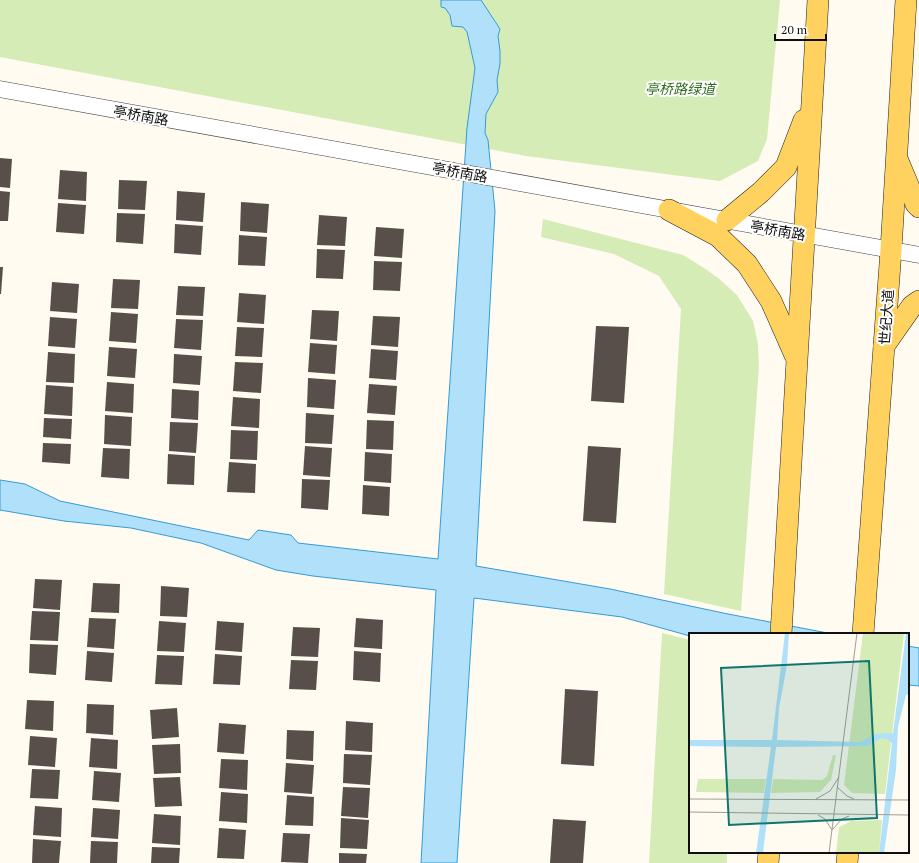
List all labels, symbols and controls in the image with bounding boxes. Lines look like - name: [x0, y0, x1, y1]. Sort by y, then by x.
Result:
- scale bar: [775, 16, 826, 42]
- text: 20 m: [781, 22, 808, 37]
- park label: 亭桥路绿道: [645, 79, 717, 98]
- street label: 亭桥南路: [112, 101, 170, 129]
- street label: 亭桥南路: [431, 158, 489, 186]
- street label: 亭桥南路: [749, 216, 807, 244]
- street label: 世纪大道: [875, 288, 897, 346]
- inset map: [689, 633, 909, 853]

